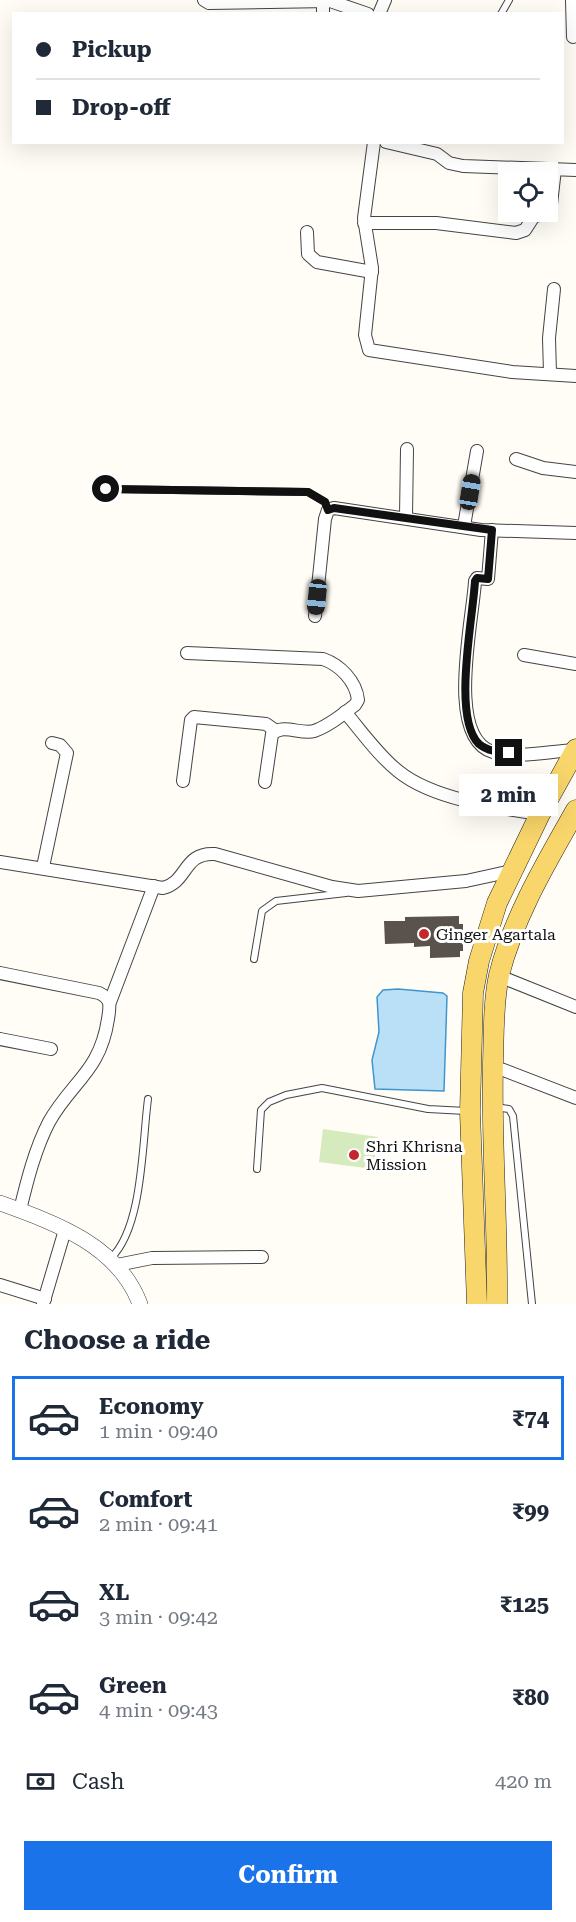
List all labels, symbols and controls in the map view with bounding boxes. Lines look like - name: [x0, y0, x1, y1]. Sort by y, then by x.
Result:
- text: Pickup: [72, 37, 152, 62]
- text: Drop-off: [72, 95, 170, 120]
- map controls: [498, 162, 558, 222]
- button: locate: [498, 162, 558, 222]
- car: [458, 473, 482, 511]
- route start: [92, 475, 119, 502]
- car: [306, 578, 328, 616]
- route end: [495, 739, 522, 766]
- callout: 2 min: [460, 774, 558, 816]
- text: 2 min: [481, 783, 536, 807]
- place label: Ginger Agartala: [436, 925, 556, 944]
- marker: Ginger Agartala: [417, 927, 431, 941]
- place label: Shri Khrisna Mission: [366, 1137, 463, 1174]
- marker: Shri Khrisna Mission: [347, 1148, 361, 1162]
- text: Choose a ride: [24, 1324, 210, 1356]
- icon: car: [27, 1391, 81, 1445]
- text: Economy: [99, 1394, 203, 1419]
- text: ₹74: [512, 1406, 549, 1431]
- text: 1 min · 09:40: [99, 1419, 218, 1443]
- icon: car: [27, 1484, 81, 1538]
- text: Comfort: [99, 1487, 192, 1512]
- text: ₹99: [512, 1499, 549, 1524]
- text: 2 min · 09:41: [99, 1512, 218, 1536]
- icon: car: [27, 1577, 81, 1631]
- text: XL: [99, 1580, 129, 1605]
- text: ₹125: [500, 1592, 549, 1617]
- text: 3 min · 09:42: [99, 1605, 218, 1629]
- icon: car: [27, 1670, 81, 1724]
- text: Green: [99, 1673, 167, 1698]
- text: ₹80: [512, 1685, 549, 1710]
- text: 4 min · 09:43: [99, 1698, 218, 1722]
- icon: cash: [24, 1765, 57, 1798]
- text: Cash: [72, 1769, 124, 1794]
- text: 420 m: [495, 1769, 552, 1793]
- button: Confirm: [24, 1841, 552, 1910]

